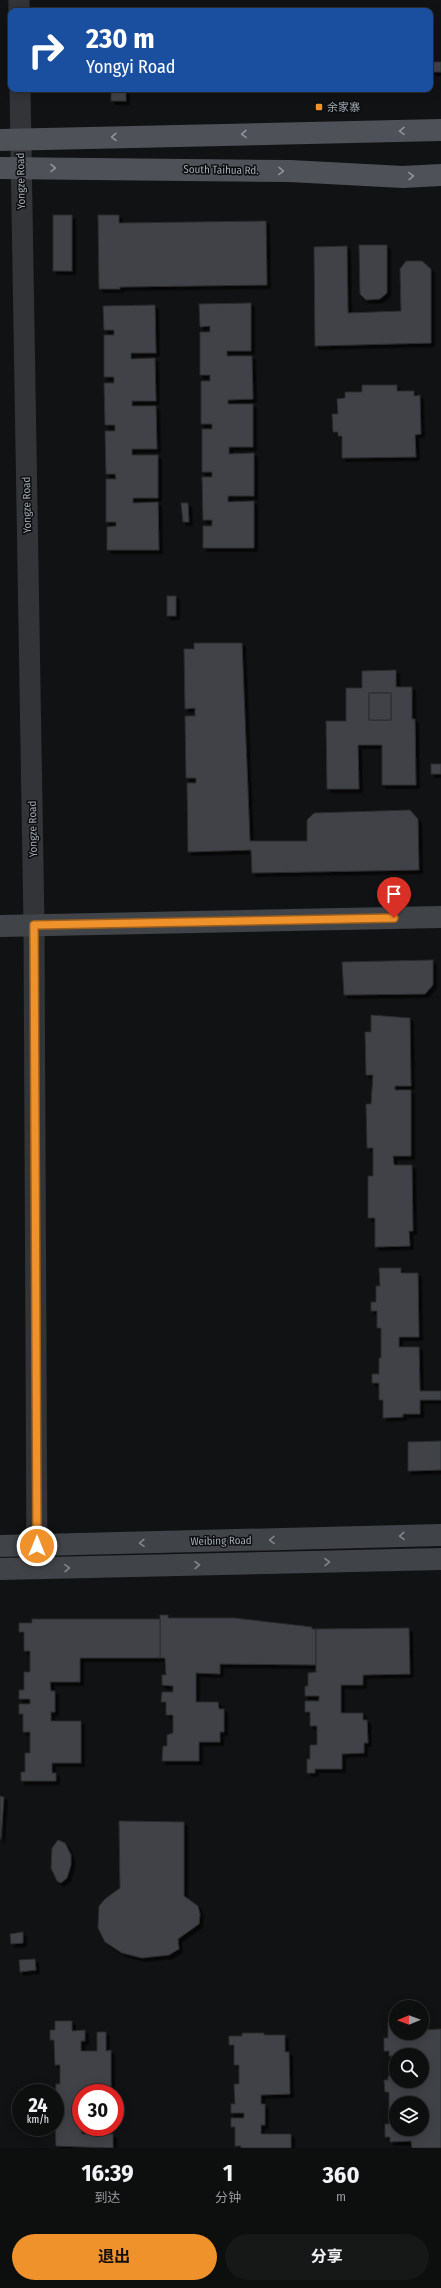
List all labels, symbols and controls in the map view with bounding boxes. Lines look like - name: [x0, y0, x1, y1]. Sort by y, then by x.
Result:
- text: 230 m: [86, 22, 155, 55]
- icon: right: [20, 24, 72, 76]
- text: Yongyi Road: [86, 56, 175, 78]
- place label: 余家寨: [327, 101, 360, 114]
- marker: 余家寨: [314, 102, 324, 112]
- one-way arrow: [399, 126, 405, 135]
- one-way arrow: [241, 130, 247, 138]
- one-way arrow: [111, 133, 117, 141]
- street label: Yongze Road: [14, 153, 28, 209]
- street label: South Taihua Rd.: [183, 163, 259, 177]
- one-way arrow: [50, 164, 56, 172]
- one-way arrow: [278, 167, 284, 175]
- one-way arrow: [408, 172, 414, 181]
- street label: Yongze Road: [20, 477, 34, 533]
- street label: Yongze Road: [26, 801, 40, 857]
- pin: [377, 877, 411, 918]
- icon: arrive: [383, 883, 405, 905]
- position arrow: [16, 1525, 58, 1567]
- one-way arrow: [399, 1532, 405, 1541]
- street label: Weibing Road: [190, 1534, 252, 1548]
- one-way arrow: [269, 1535, 275, 1544]
- one-way arrow: [139, 1539, 145, 1547]
- one-way arrow: [324, 1557, 330, 1566]
- one-way arrow: [194, 1560, 200, 1569]
- one-way arrow: [64, 1563, 70, 1572]
- north arrow: [389, 2000, 429, 2040]
- map controls: [389, 2000, 429, 2136]
- button: search: [389, 2048, 429, 2088]
- speed limit sign: 30: [72, 2084, 124, 2136]
- text: 24: [28, 2093, 48, 2117]
- button: layers: [389, 2096, 429, 2136]
- text: km/h: [27, 2114, 49, 2126]
- text: 16:39: [81, 2159, 134, 2187]
- text: 1: [223, 2159, 233, 2187]
- text: 360: [323, 2161, 360, 2189]
- text: m: [336, 2189, 346, 2204]
- text: 到达: [95, 2190, 121, 2205]
- text: 分钟: [215, 2190, 241, 2205]
- button: 退出: [12, 2234, 217, 2280]
- button: 分享: [225, 2234, 429, 2280]

